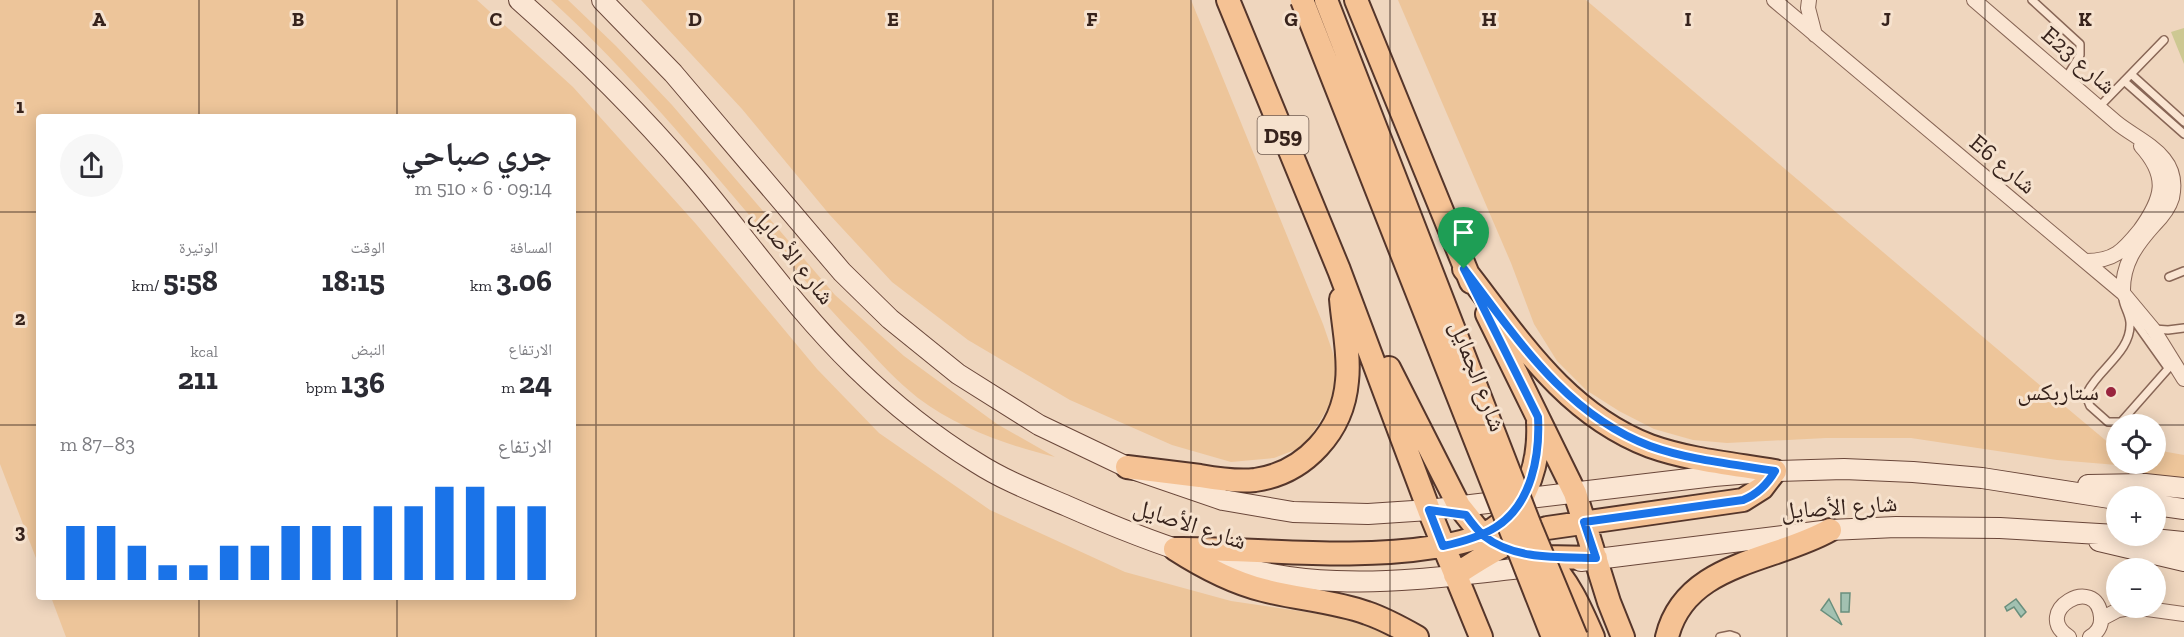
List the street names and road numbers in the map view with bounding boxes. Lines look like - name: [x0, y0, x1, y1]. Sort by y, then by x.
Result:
- street label: E23 شارع: [2035, 19, 2123, 101]
- road number: D59: [1258, 116, 1308, 154]
- street label: E6 شارع: [1964, 127, 2042, 201]
- street label: شارع الأصايل: [745, 201, 841, 311]
- street label: شارع الجمايل: [1443, 316, 1513, 436]
- street label: شارع الأصايل: [1780, 488, 1898, 526]
- street label: شارع الأصايل: [1130, 492, 1250, 556]

